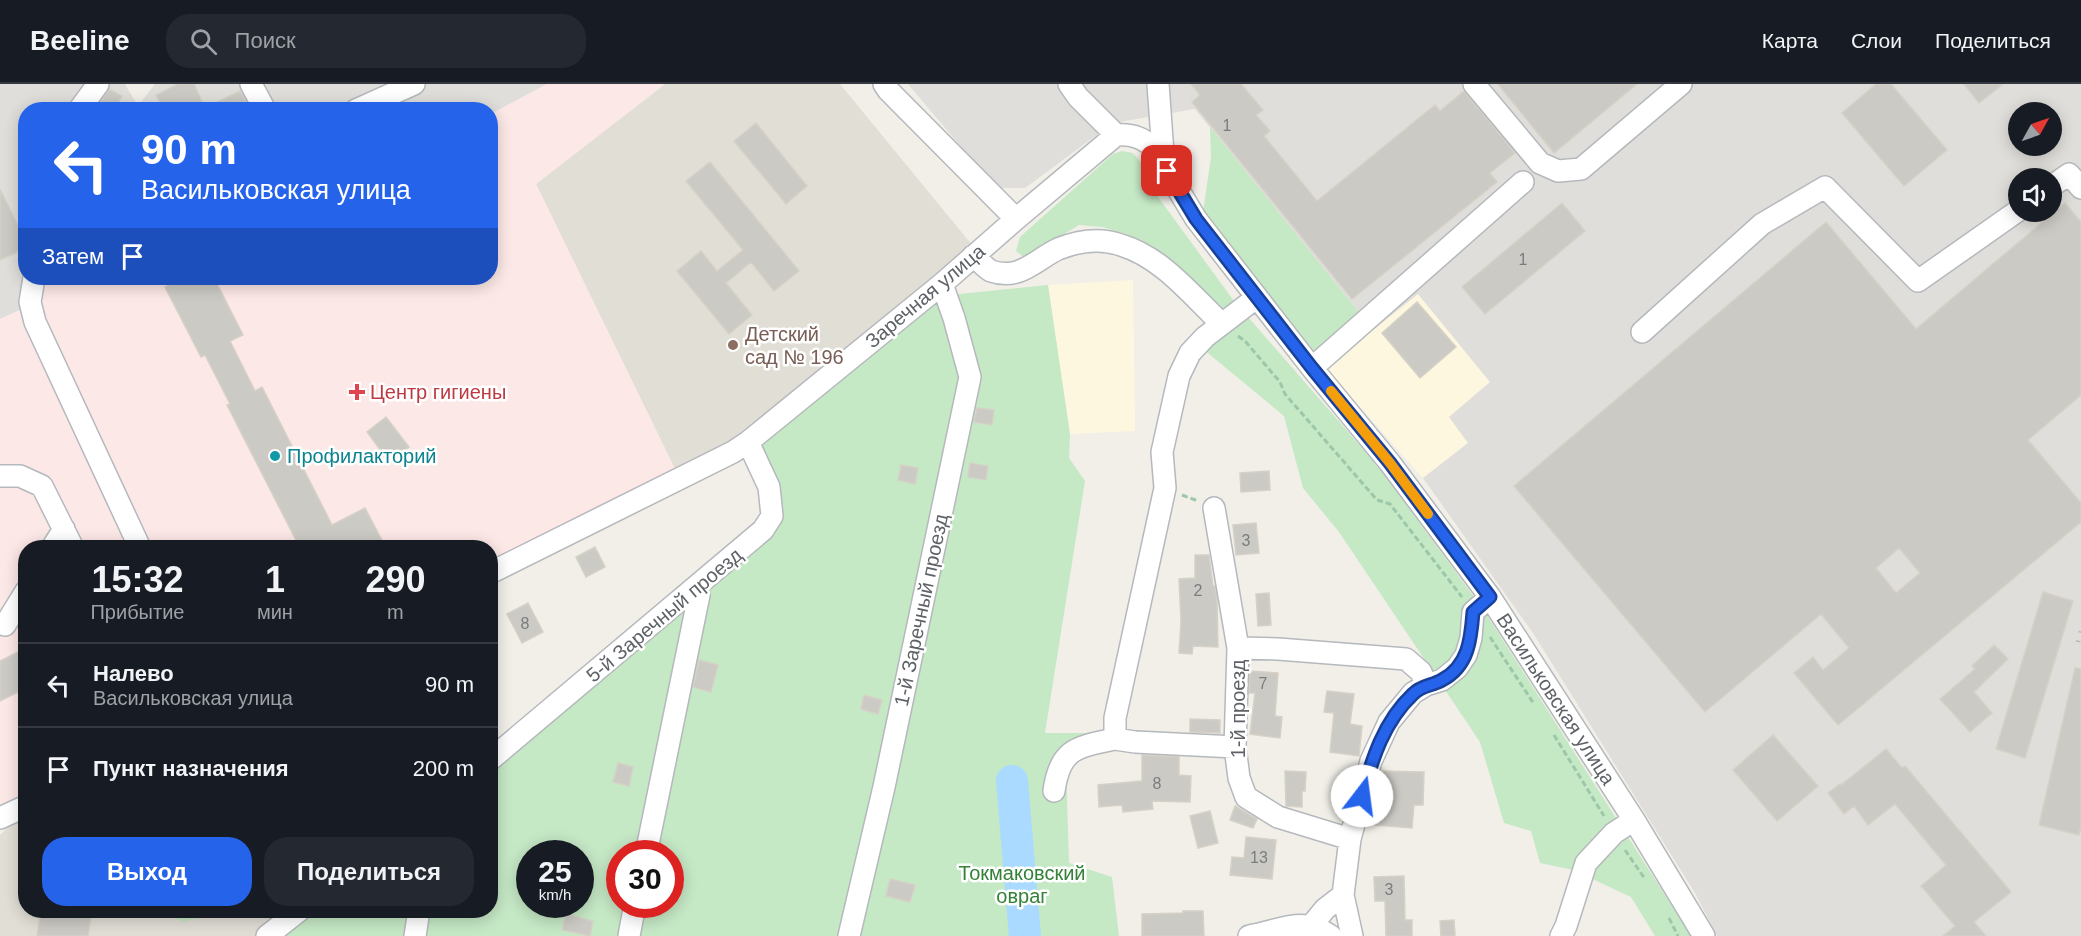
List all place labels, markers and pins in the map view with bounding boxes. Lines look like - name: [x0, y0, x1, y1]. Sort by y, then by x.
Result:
- pin: [1141, 145, 1192, 196]
- place label: Детский сад № 196: [745, 323, 844, 368]
- marker: Детский сад № 196: [726, 338, 740, 352]
- place label: Центр гигиены: [370, 381, 506, 403]
- marker: Центр гигиены: [348, 383, 366, 401]
- place label: Профилакторий: [287, 445, 437, 467]
- marker: Профилакторий: [268, 449, 282, 463]

